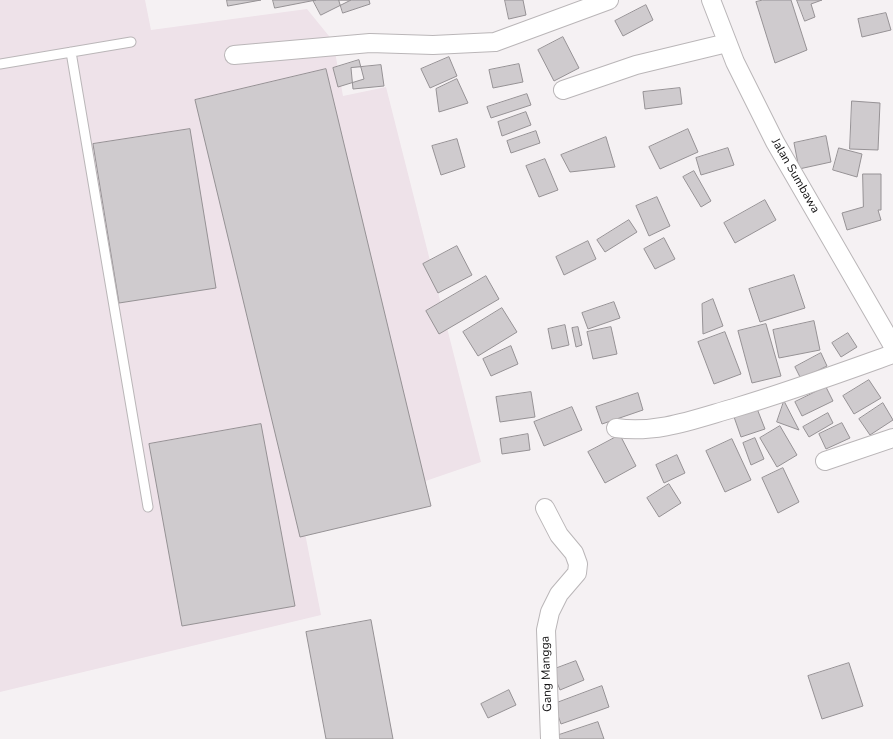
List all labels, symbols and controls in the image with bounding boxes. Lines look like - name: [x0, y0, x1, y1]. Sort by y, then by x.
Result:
- street label: Jalan Sumbawa: [768, 136, 822, 216]
- street label: Gang Mangga: [538, 636, 556, 712]

